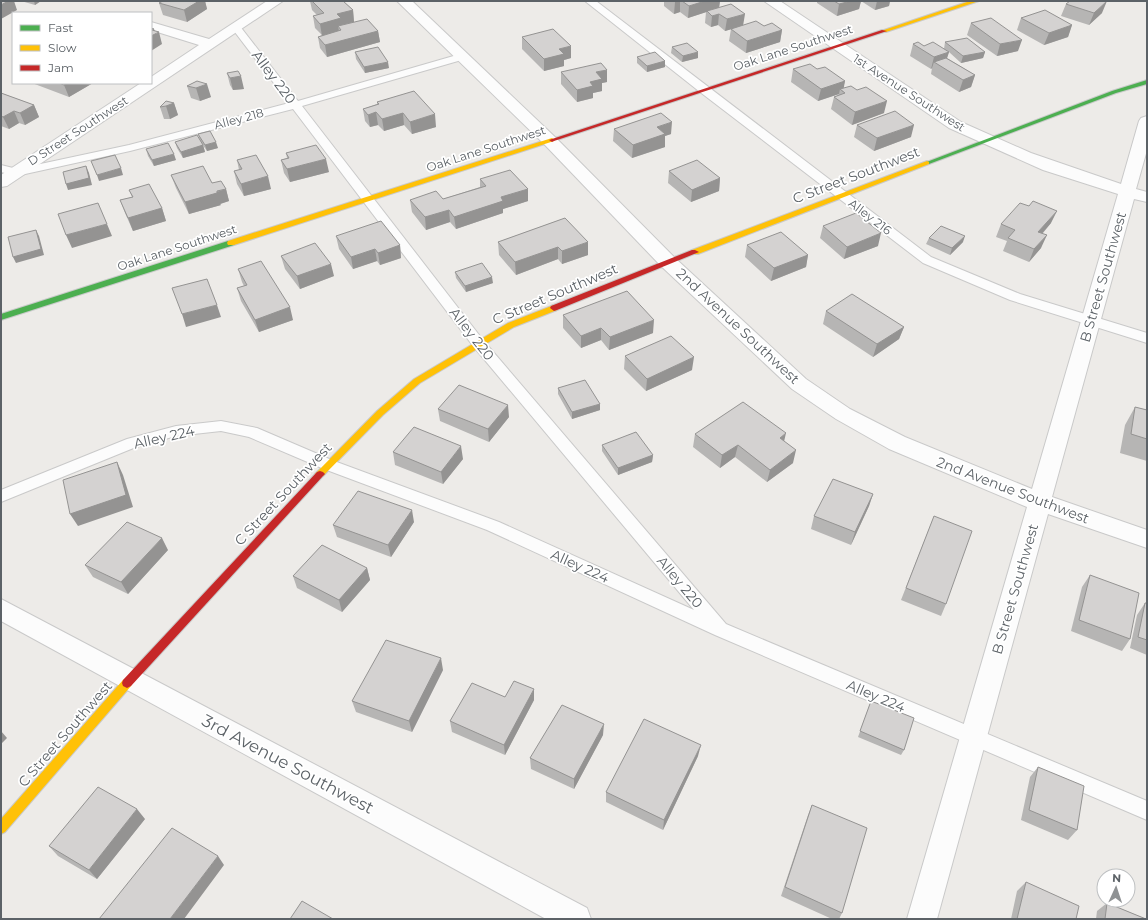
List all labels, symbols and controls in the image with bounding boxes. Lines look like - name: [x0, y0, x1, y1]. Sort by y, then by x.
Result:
- legend: [12, 12, 152, 84]
- text: Fast: [48, 20, 73, 35]
- street label: Oak Lane Southwest: [731, 21, 854, 74]
- text: Slow: [48, 40, 77, 55]
- street label: Alley 220: [248, 47, 300, 107]
- street label: 1st Avenue Southwest: [850, 51, 968, 135]
- text: Jam: [47, 60, 74, 75]
- street label: D Street Southwest: [25, 92, 131, 169]
- street label: Alley 218: [212, 105, 266, 132]
- street label: Oak Lane Southwest: [424, 122, 547, 175]
- street label: C Street Southwest: [790, 142, 922, 207]
- street label: Alley 216: [846, 195, 895, 238]
- street label: B Street Southwest: [1076, 209, 1130, 344]
- street label: Oak Lane Southwest: [115, 221, 238, 274]
- street label: C Street Southwest: [490, 259, 621, 329]
- street label: 2nd Avenue Southwest: [673, 264, 804, 388]
- street label: Alley 220: [446, 304, 498, 364]
- street label: Alley 224: [132, 421, 197, 453]
- street label: C Street Southwest: [231, 438, 336, 549]
- street label: 2nd Avenue Southwest: [934, 453, 1092, 528]
- street label: B Street Southwest: [988, 521, 1042, 656]
- street label: Alley 224: [548, 545, 613, 587]
- street label: Alley 220: [653, 552, 707, 612]
- street label: Alley 224: [844, 676, 909, 717]
- street label: C Street Southwest: [14, 677, 116, 791]
- street label: 3rd Avenue Southwest: [199, 710, 377, 818]
- north arrow: [1096, 868, 1136, 908]
- text: N: [1112, 871, 1121, 885]

